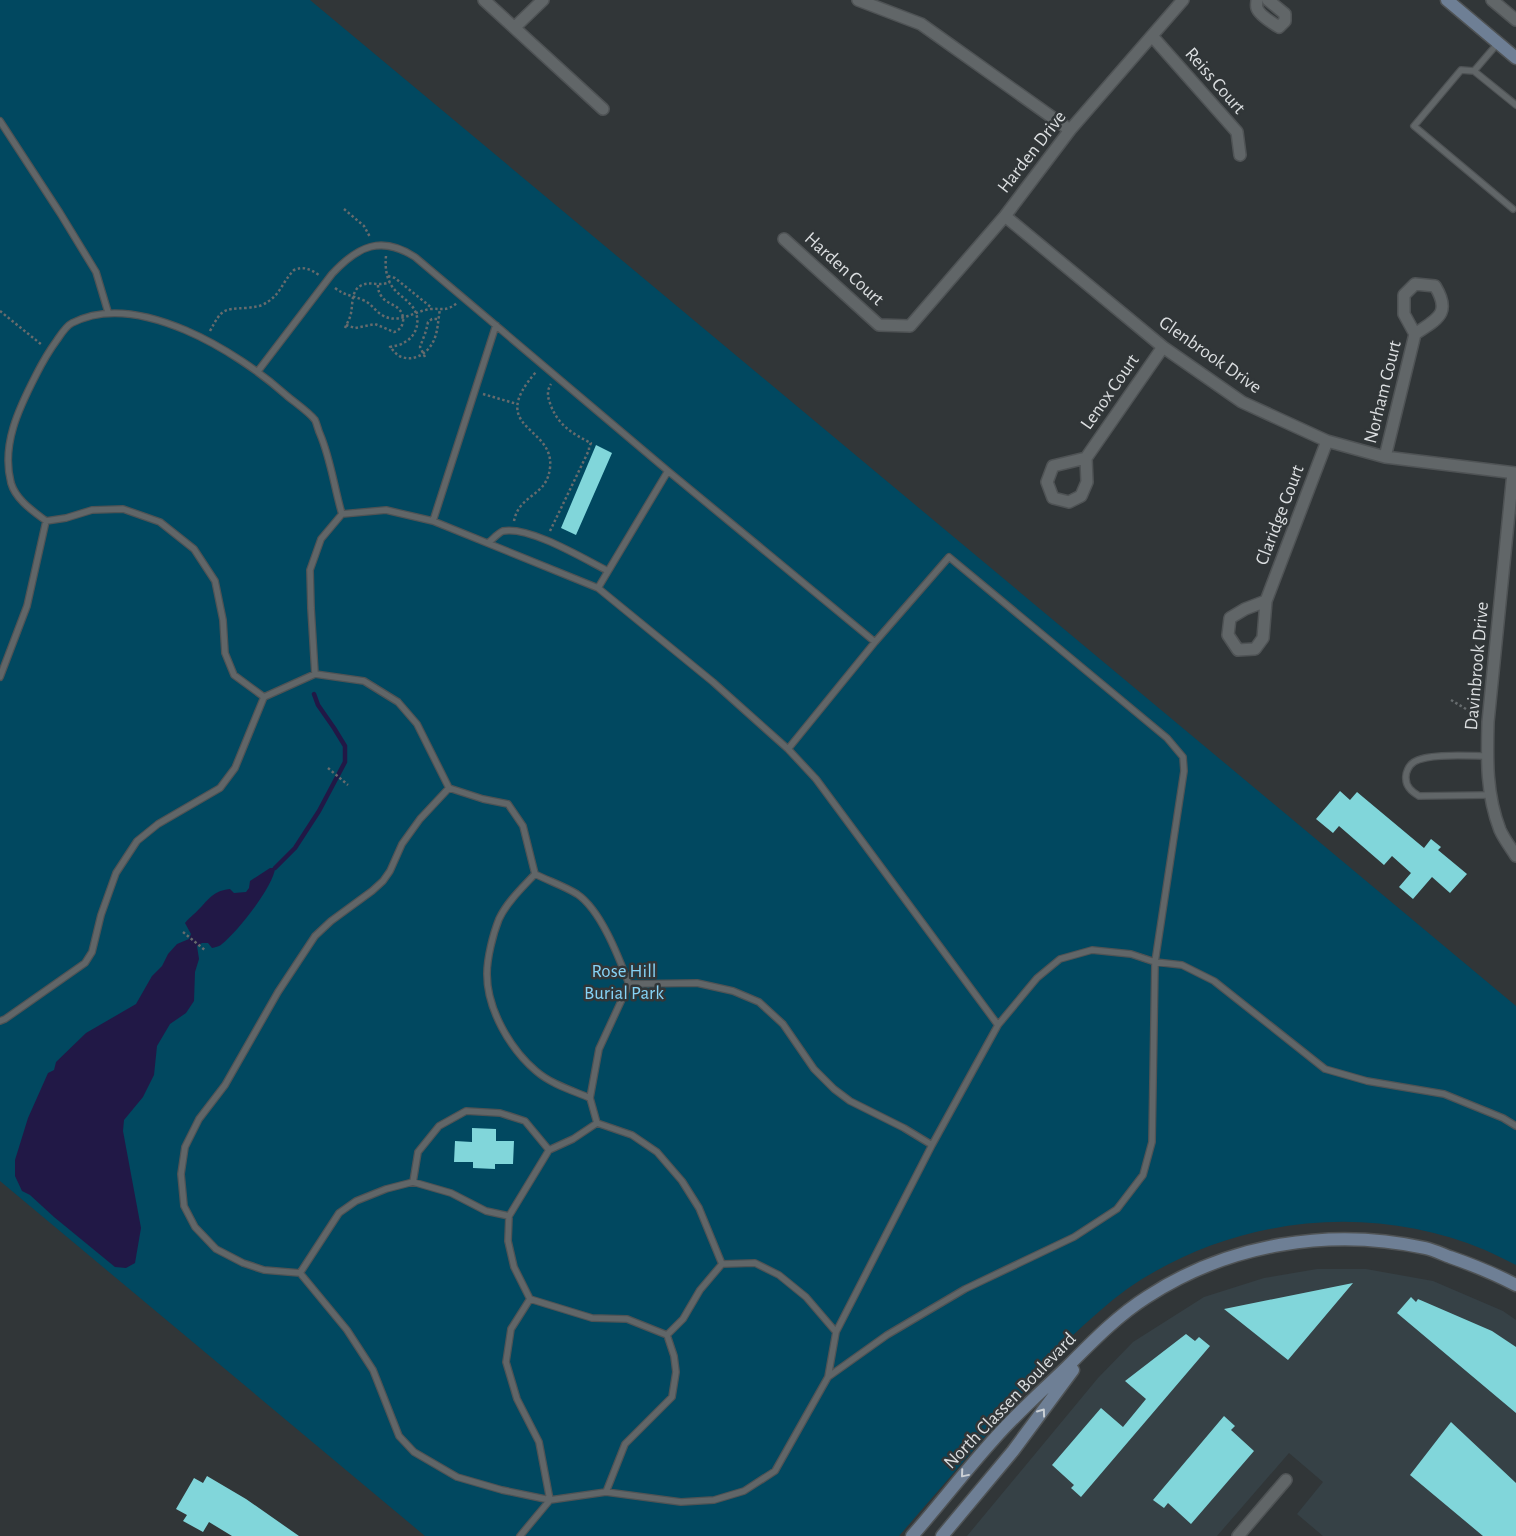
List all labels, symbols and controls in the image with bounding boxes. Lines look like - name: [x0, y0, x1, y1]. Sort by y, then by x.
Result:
- street label: Reiss Court: [1181, 44, 1249, 118]
- street label: Harden Drive: [994, 107, 1070, 197]
- street label: Harden Court: [801, 229, 887, 309]
- street label: Glenbrook Drive: [1155, 313, 1265, 397]
- street label: Norham Court: [1361, 339, 1405, 445]
- street label: Lenox Court: [1077, 351, 1143, 433]
- street label: Claridge Court: [1252, 462, 1308, 568]
- street label: Davinbrook Drive: [1462, 601, 1492, 731]
- park label: Rose Hill Burial Park: [584, 962, 664, 1003]
- street label: North Classen Boulevard: [940, 1329, 1080, 1473]
- one-way arrow: [1036, 1408, 1045, 1418]
- one-way arrow: [962, 1468, 970, 1477]

